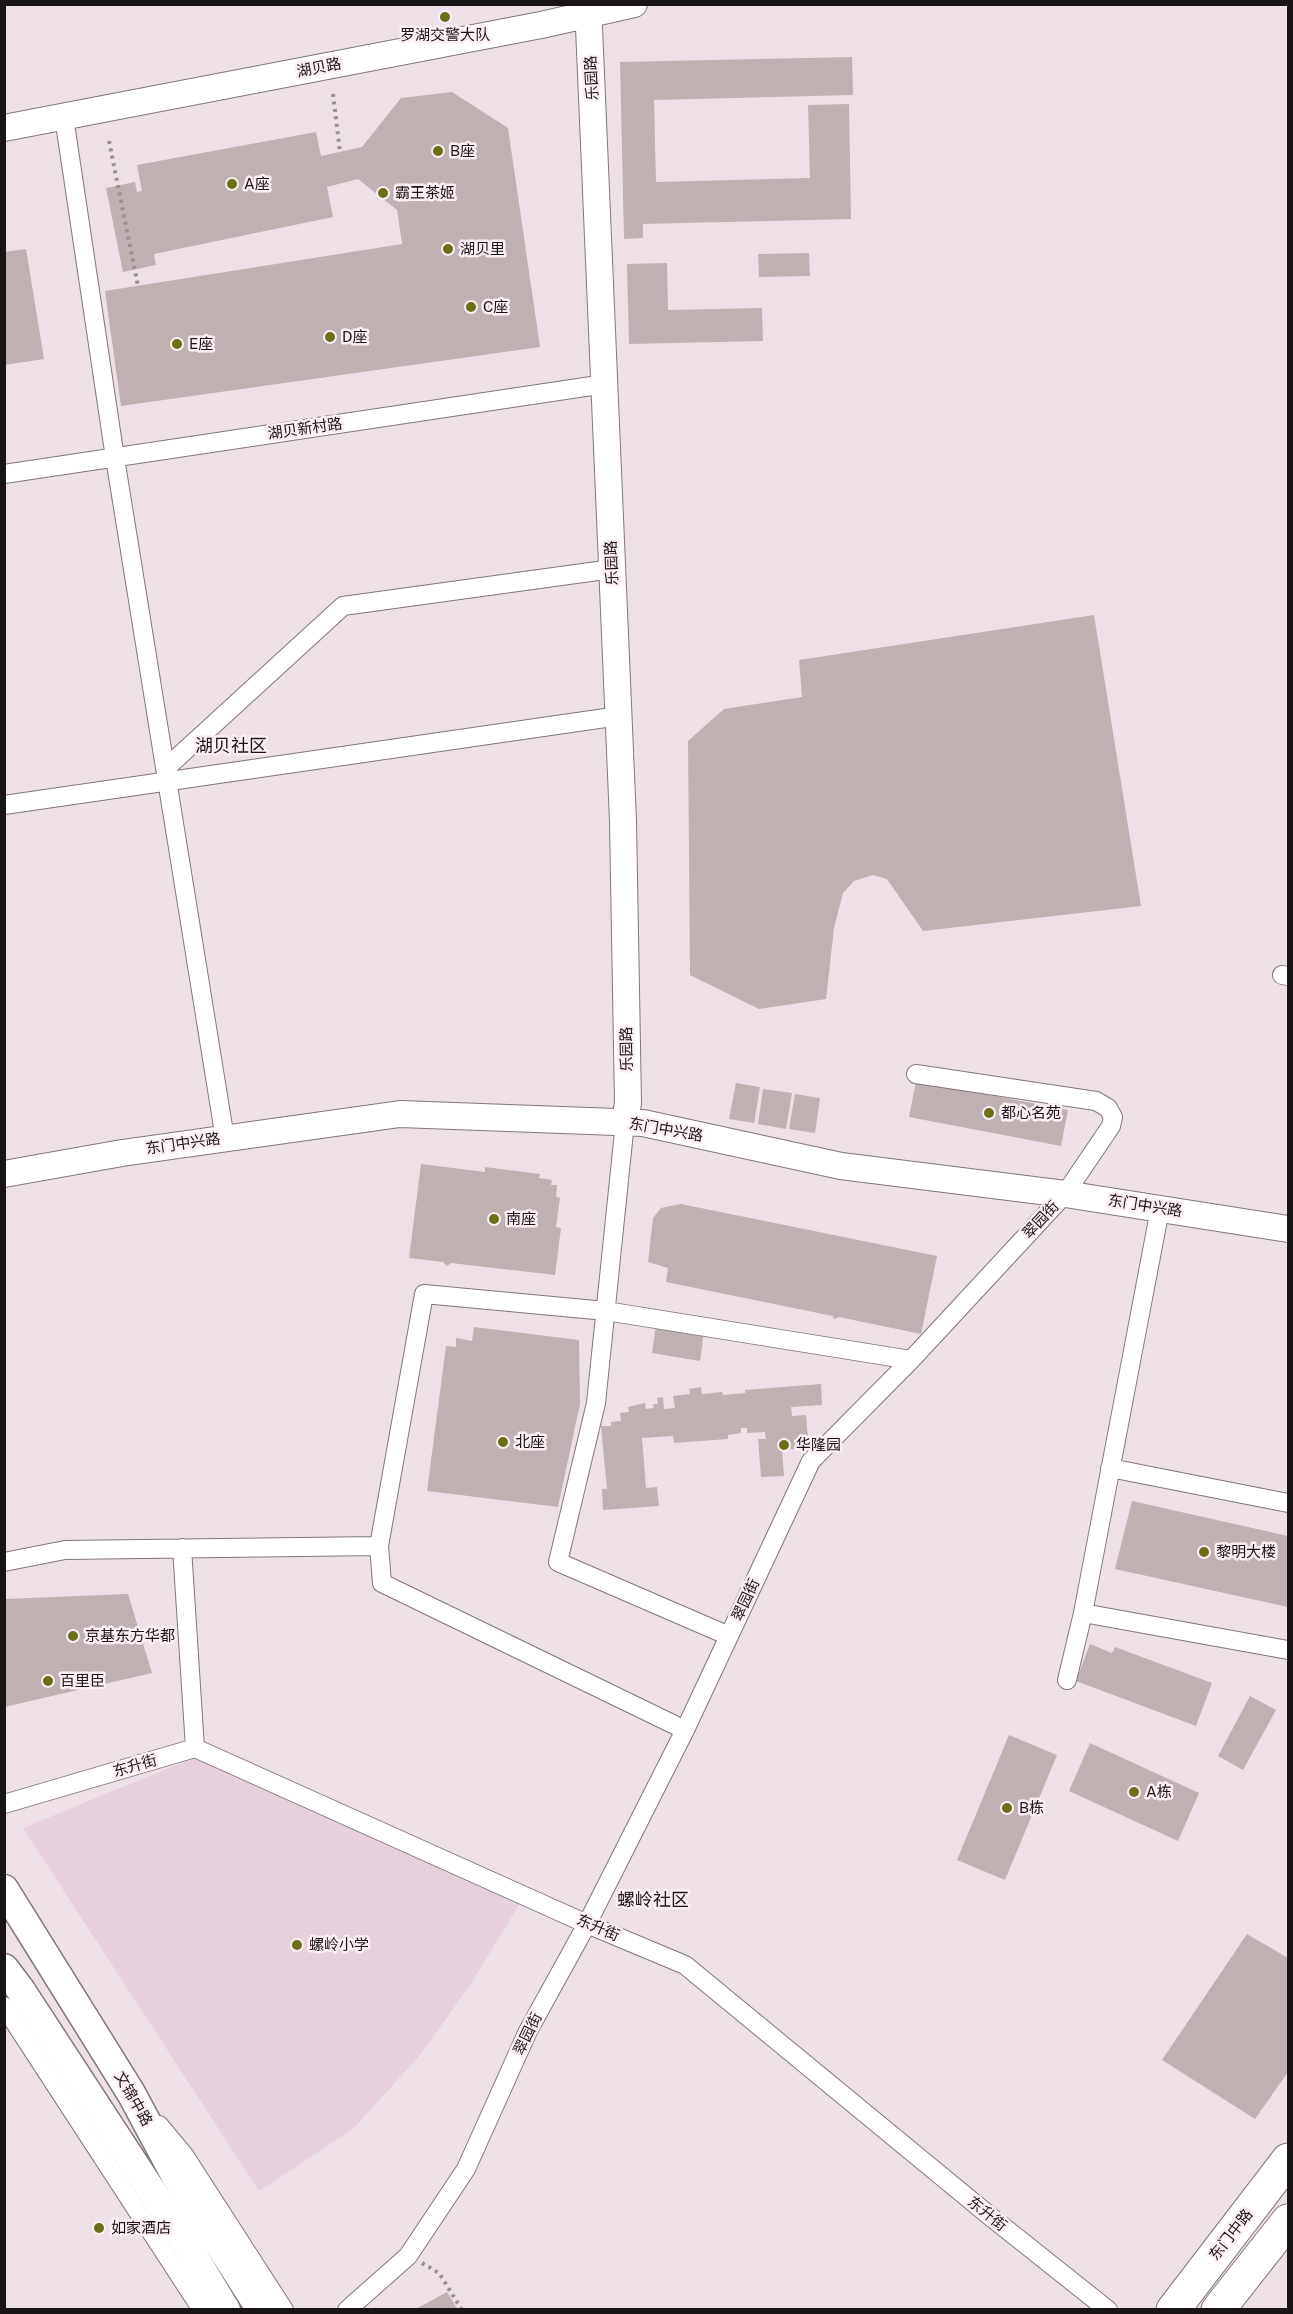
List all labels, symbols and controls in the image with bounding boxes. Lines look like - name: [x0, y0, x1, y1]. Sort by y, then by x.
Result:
- marker: 罗湖交警大队: [438, 10, 452, 24]
- place label: 罗湖交警大队: [400, 26, 490, 44]
- street label: 湖贝路: [295, 55, 343, 81]
- street label: 乐园路: [582, 55, 602, 101]
- place label: B座: [450, 142, 475, 160]
- marker: B座: [431, 144, 445, 158]
- place label: A座: [244, 175, 270, 193]
- marker: A座: [225, 177, 239, 191]
- place label: 霸王茶姬: [395, 184, 455, 202]
- marker: 霸王茶姬: [376, 186, 390, 200]
- place label: 湖贝里: [460, 240, 505, 258]
- marker: 湖贝里: [441, 242, 455, 256]
- place label: C座: [483, 298, 508, 316]
- marker: C座: [464, 300, 478, 314]
- place label: D座: [342, 328, 367, 346]
- marker: D座: [323, 330, 337, 344]
- place label: E座: [189, 335, 213, 353]
- marker: E座: [170, 337, 184, 351]
- street label: 湖贝新村路: [267, 415, 343, 443]
- street label: 乐园路: [602, 540, 622, 586]
- district label: 湖贝社区: [195, 735, 267, 757]
- street label: 乐园路: [618, 1026, 636, 1072]
- place label: 都心名苑: [1001, 1104, 1061, 1122]
- marker: 都心名苑: [982, 1106, 996, 1120]
- street label: 东门中兴路: [628, 1115, 704, 1145]
- street label: 东门中兴路: [145, 1130, 221, 1158]
- street label: 东门中兴路: [1107, 1191, 1183, 1221]
- street label: 翠园街: [1019, 1197, 1063, 1243]
- place label: 南座: [506, 1210, 536, 1228]
- marker: 南座: [487, 1212, 501, 1226]
- place label: 北座: [515, 1433, 545, 1451]
- marker: 北座: [496, 1435, 510, 1449]
- place label: 华隆园: [796, 1436, 841, 1454]
- marker: 华隆园: [777, 1438, 791, 1452]
- place label: 黎明大楼: [1216, 1543, 1276, 1561]
- marker: 黎明大楼: [1197, 1545, 1211, 1559]
- street label: 翠园街: [728, 1576, 764, 1624]
- place label: 京基东方华都: [85, 1627, 175, 1645]
- marker: 京基东方华都: [66, 1629, 80, 1643]
- place label: 百里臣: [60, 1672, 105, 1690]
- marker: 百里臣: [41, 1674, 55, 1688]
- street label: 东升街: [111, 1751, 159, 1781]
- place label: A栋: [1146, 1783, 1172, 1801]
- marker: A栋: [1127, 1785, 1141, 1799]
- place label: B栋: [1019, 1799, 1044, 1817]
- marker: B栋: [1000, 1801, 1014, 1815]
- district label: 螺岭社区: [617, 1889, 689, 1911]
- street label: 东升街: [574, 1911, 622, 1945]
- place label: 螺岭小学: [309, 1936, 369, 1954]
- marker: 螺岭小学: [290, 1938, 304, 1952]
- street label: 翠园街: [510, 2010, 546, 2058]
- street label: 文锦中路: [110, 2069, 156, 2129]
- street label: 东升街: [964, 2193, 1010, 2235]
- street label: 东门中路: [1205, 2206, 1257, 2264]
- place label: 如家酒店: [111, 2219, 171, 2237]
- marker: 如家酒店: [92, 2221, 106, 2235]

